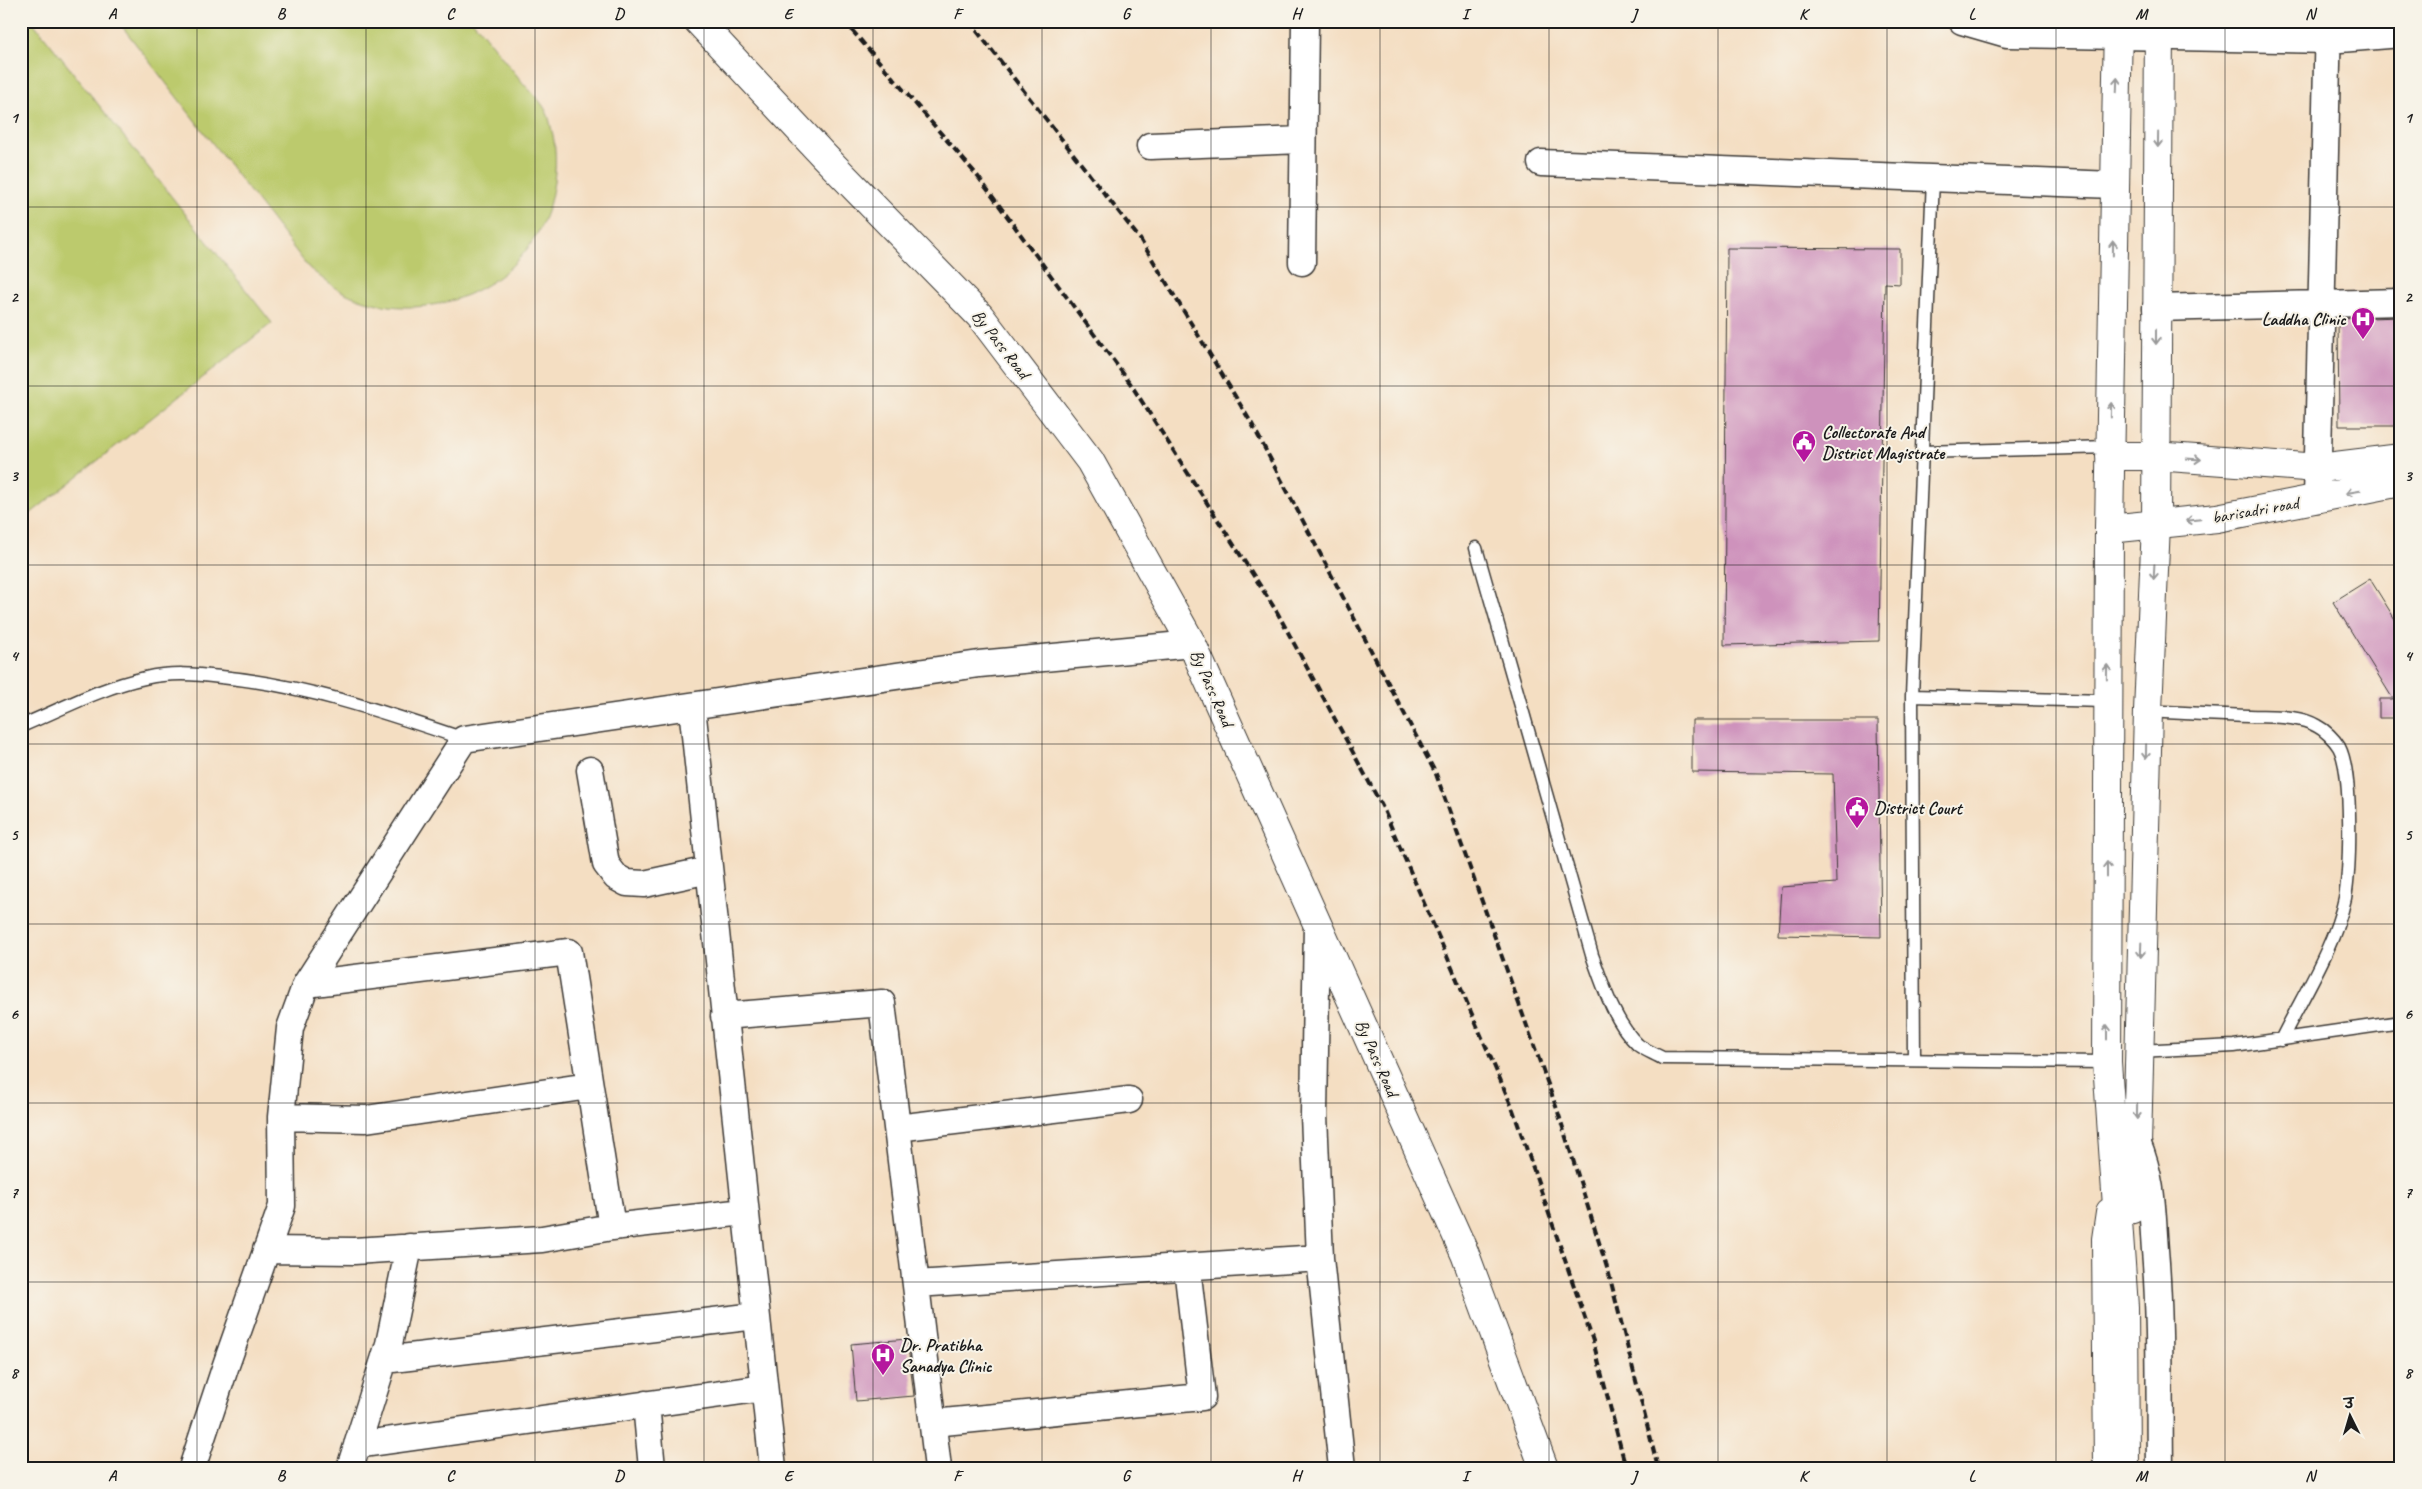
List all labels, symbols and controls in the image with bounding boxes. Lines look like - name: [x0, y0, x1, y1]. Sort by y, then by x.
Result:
- text: A: [108, 4, 118, 24]
- text: B: [277, 4, 287, 24]
- text: C: [446, 4, 456, 24]
- text: D: [614, 4, 625, 24]
- text: E: [784, 4, 795, 24]
- text: F: [953, 4, 964, 24]
- text: G: [1122, 4, 1132, 24]
- text: H: [1291, 4, 1303, 24]
- text: I: [1462, 4, 1472, 24]
- text: J: [1630, 4, 1639, 24]
- text: K: [1799, 4, 1811, 24]
- text: L: [1969, 4, 1977, 24]
- text: M: [2135, 4, 2149, 24]
- text: N: [2305, 4, 2318, 24]
- one-way arrow: [2112, 78, 2122, 94]
- text: 1: [10, 108, 19, 128]
- text: 1: [2404, 108, 2413, 128]
- one-way arrow: [2153, 132, 2163, 148]
- one-way arrow: [2108, 240, 2118, 256]
- text: 2: [10, 287, 19, 307]
- text: 2: [2404, 287, 2413, 307]
- street label: By Pass Road: [967, 305, 1037, 385]
- hospital icon: Laddha Clinic: [2350, 306, 2376, 340]
- place label: Laddha Clinic: [2262, 308, 2347, 330]
- one-way arrow: [2151, 329, 2161, 345]
- one-way arrow: [2106, 402, 2115, 418]
- place label: Collectorate And District Magistrate: [1822, 421, 1946, 464]
- public building icon: Collectorate And District Magistrate: [1791, 429, 1817, 463]
- one-way arrow: [2185, 455, 2201, 464]
- text: 3: [10, 466, 19, 486]
- text: 3: [2404, 466, 2413, 486]
- one-way arrow: [2345, 488, 2361, 497]
- street label: barisadri road: [2210, 491, 2303, 528]
- one-way arrow: [2185, 515, 2201, 525]
- one-way arrow: [2149, 564, 2158, 580]
- text: 4: [10, 646, 19, 666]
- street label: By Pass Road: [1185, 646, 1240, 732]
- text: 4: [2404, 646, 2413, 666]
- one-way arrow: [2102, 664, 2112, 680]
- one-way arrow: [2142, 744, 2151, 760]
- public building icon: District Court: [1844, 795, 1870, 829]
- place label: District Court: [1874, 797, 1964, 819]
- text: 5: [11, 825, 20, 845]
- text: 5: [2405, 825, 2414, 845]
- one-way arrow: [2102, 862, 2112, 878]
- one-way arrow: [2137, 941, 2146, 957]
- text: 6: [10, 1004, 19, 1024]
- text: 6: [2404, 1004, 2413, 1024]
- street label: By Pass Road: [1350, 1016, 1405, 1102]
- one-way arrow: [2102, 1024, 2112, 1040]
- one-way arrow: [2132, 1104, 2142, 1120]
- text: 7: [10, 1183, 19, 1203]
- text: 7: [2404, 1183, 2413, 1203]
- place label: Dr. Pratibha Sanadya Clinic: [900, 1334, 993, 1377]
- hospital icon: Dr. Pratibha Sanadya Clinic: [870, 1342, 896, 1376]
- text: 8: [10, 1363, 19, 1383]
- text: 8: [2404, 1363, 2413, 1383]
- north arrow: [2324, 1392, 2374, 1442]
- text: उ: [2342, 1395, 2356, 1413]
- text: A: [108, 1466, 118, 1486]
- text: B: [277, 1466, 287, 1486]
- text: C: [446, 1466, 456, 1486]
- text: D: [614, 1466, 625, 1486]
- text: E: [784, 1466, 795, 1486]
- text: F: [953, 1466, 964, 1486]
- text: G: [1122, 1466, 1132, 1486]
- text: H: [1291, 1466, 1303, 1486]
- text: I: [1462, 1466, 1472, 1486]
- text: J: [1630, 1466, 1639, 1486]
- text: K: [1799, 1466, 1811, 1486]
- text: L: [1969, 1466, 1977, 1486]
- text: M: [2135, 1466, 2149, 1486]
- text: N: [2305, 1466, 2318, 1486]

